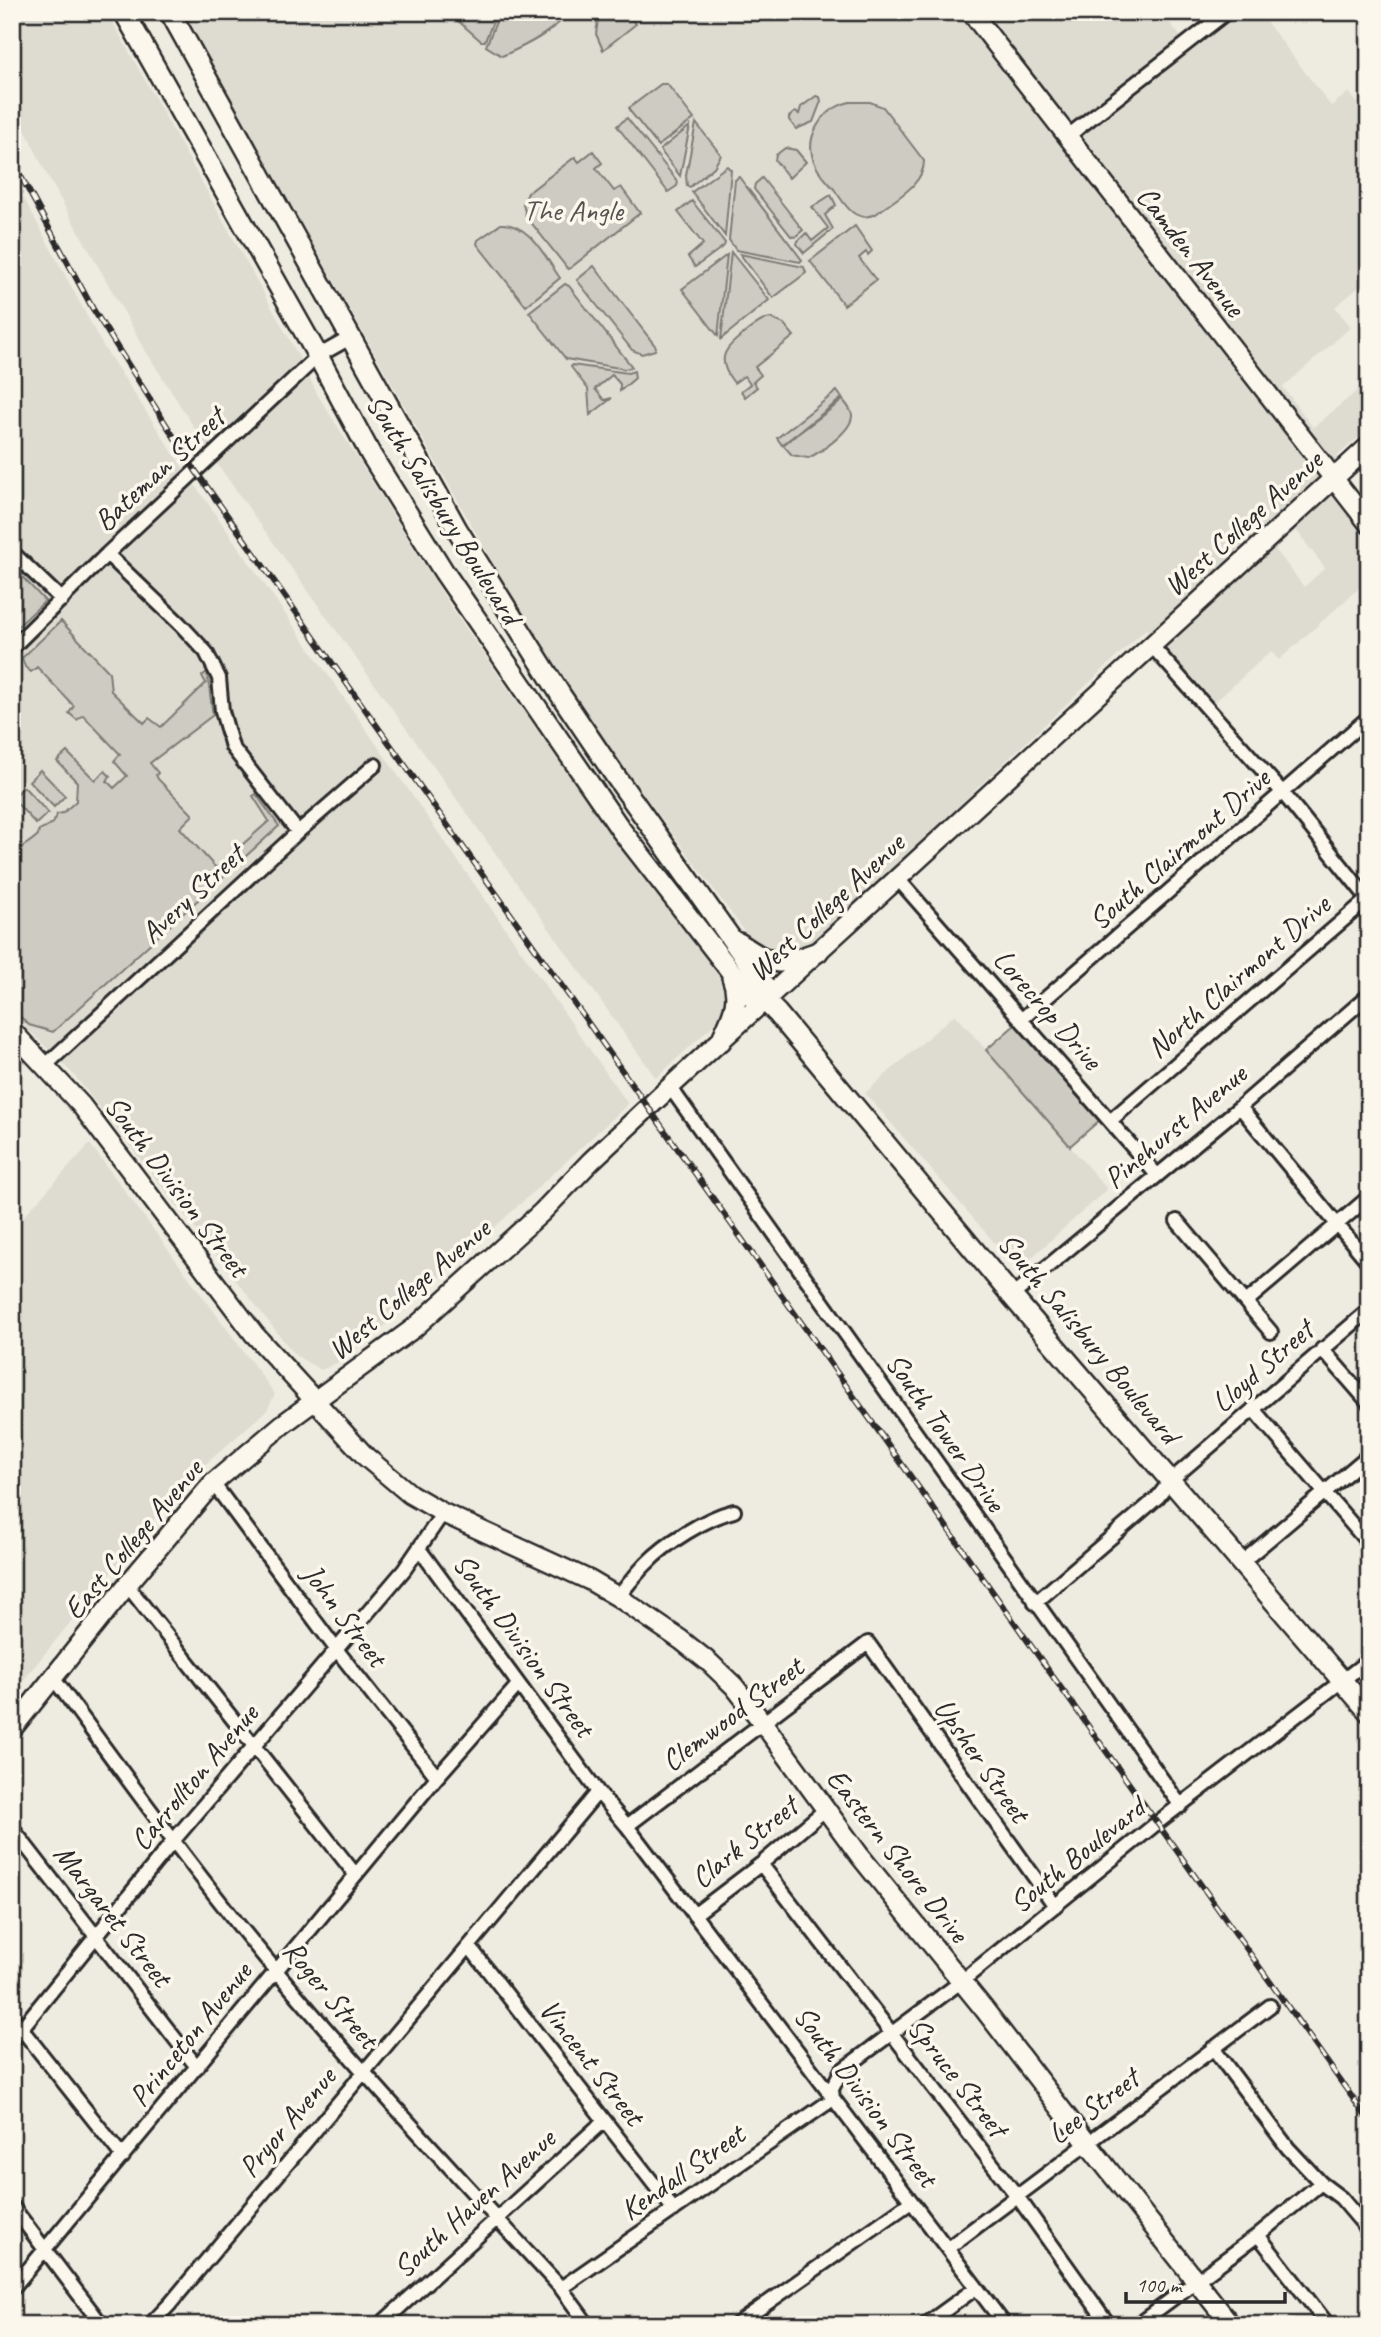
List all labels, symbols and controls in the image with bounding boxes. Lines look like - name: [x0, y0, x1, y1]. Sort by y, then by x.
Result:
- street label: Camden Avenue: [1128, 178, 1255, 326]
- park label: The Angle: [523, 191, 625, 229]
- street label: South Salisbury Boulevard: [358, 387, 532, 635]
- street label: Bateman Street: [86, 396, 235, 539]
- street label: West College Avenue: [1156, 440, 1332, 604]
- street label: South Clairmont Drive: [1080, 758, 1279, 938]
- street label: West College Avenue: [740, 823, 914, 989]
- street label: Avery Street: [132, 834, 255, 952]
- street label: North Clairmont Drive: [1138, 884, 1339, 1066]
- street label: Lorecrop Drive: [985, 941, 1112, 1079]
- street label: Pinehurst Avenue: [1096, 1054, 1256, 1197]
- street label: South Division Street: [96, 1088, 259, 1287]
- street label: West College Avenue: [320, 1208, 500, 1368]
- street label: South Salisbury Boulevard: [990, 1225, 1191, 1455]
- street label: Lloyd Street: [1203, 1309, 1324, 1421]
- street label: South Tower Drive: [877, 1345, 1016, 1521]
- street label: East College Avenue: [55, 1449, 213, 1627]
- street label: South Division Street: [445, 1546, 605, 1747]
- street label: John Street: [293, 1554, 398, 1676]
- street label: Clemwood Street: [653, 1646, 813, 1780]
- street label: Upsher Street: [926, 1691, 1040, 1832]
- street label: Carrollton Avenue: [122, 1694, 268, 1858]
- street label: Eastern Shore Drive: [818, 1760, 979, 1951]
- street label: Clark Street: [683, 1785, 808, 1896]
- street label: South Boulevard: [1002, 1786, 1156, 1921]
- street label: Margaret Street: [45, 1836, 182, 1996]
- street label: Roger Street: [275, 1932, 389, 2058]
- street label: Princeton Avenue: [120, 1952, 261, 2114]
- street label: Vincent Street: [531, 1991, 655, 2135]
- street label: South Division Street: [785, 1998, 948, 2197]
- street label: Spruce Street: [900, 2010, 1019, 2148]
- street label: Pryor Avenue: [230, 2057, 346, 2185]
- street label: Lee Street: [1040, 2057, 1149, 2153]
- street label: Kendall Street: [613, 2114, 754, 2229]
- street label: South Haven Avenue: [385, 2119, 565, 2286]
- scale bar: [1126, 2260, 1285, 2304]
- text: 100 m: [1136, 2272, 1183, 2298]

